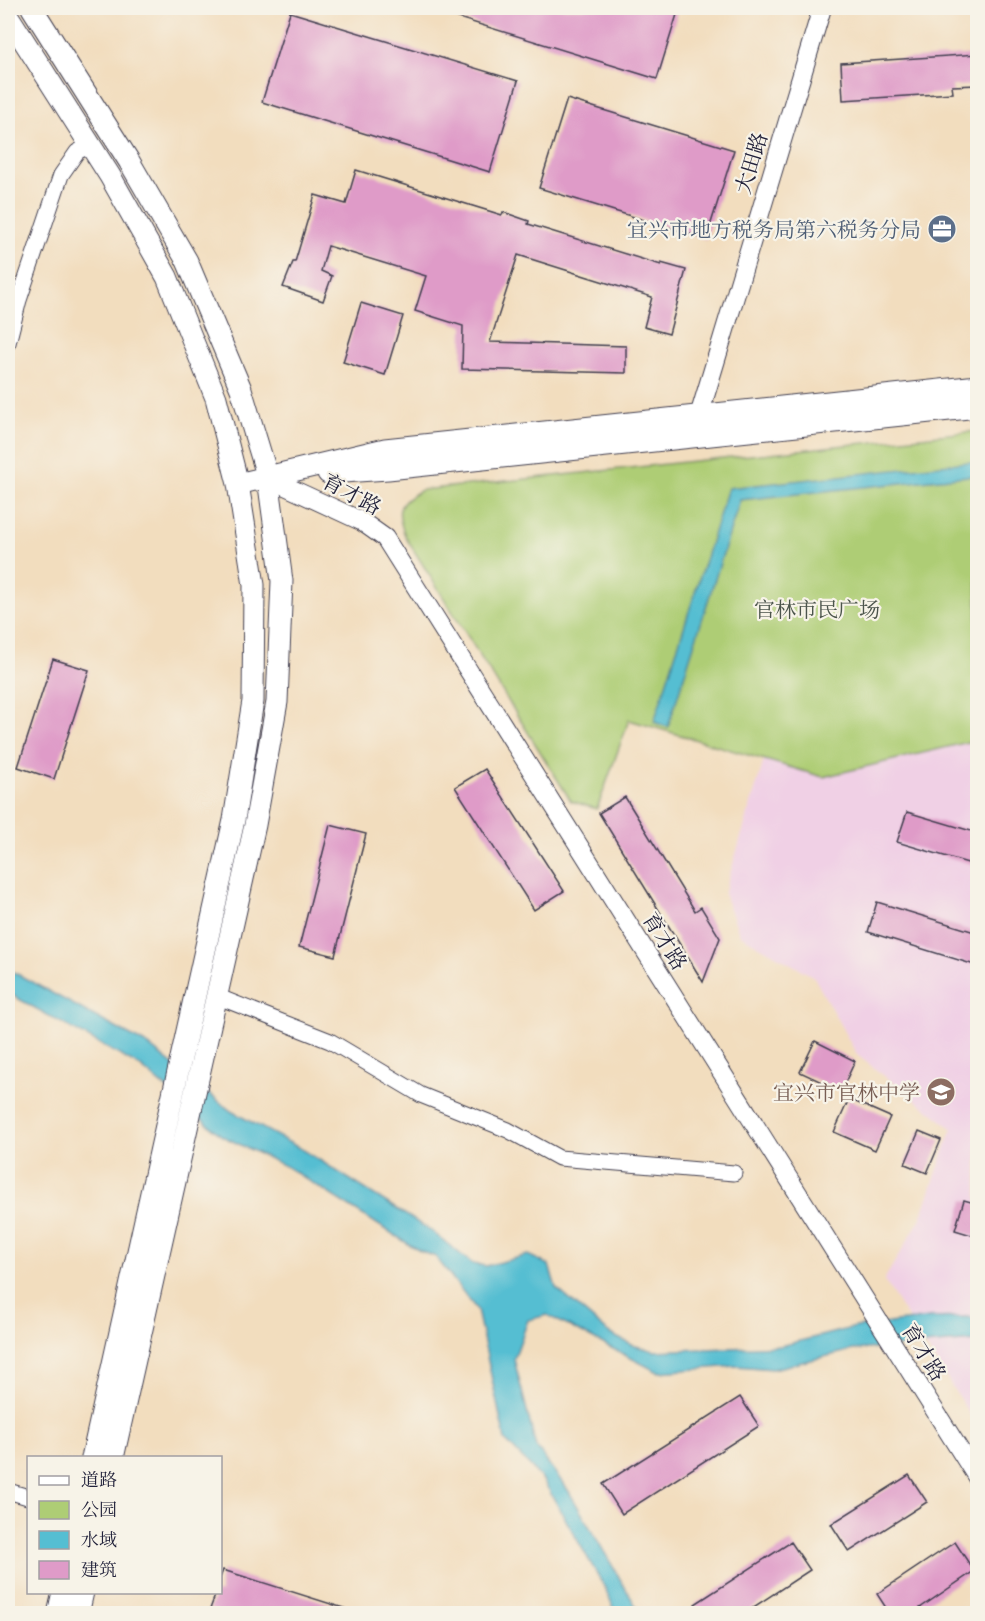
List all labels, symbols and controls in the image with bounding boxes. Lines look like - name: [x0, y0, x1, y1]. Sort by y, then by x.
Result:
- street label: 大田路: [730, 129, 772, 197]
- office icon: 宜兴市地方税务局第六税务分局: [926, 213, 958, 245]
- place label: 宜兴市地方税务局第六税务分局: [627, 217, 921, 242]
- street label: 育才路: [318, 468, 386, 520]
- park label: 官林市民广场: [754, 597, 880, 622]
- street label: 育才路: [638, 908, 692, 974]
- school or university icon: 宜兴市官林中学: [925, 1076, 957, 1108]
- place label: 宜兴市官林中学: [773, 1080, 920, 1105]
- street label: 育才路: [897, 1319, 951, 1385]
- legend: [27, 1456, 222, 1594]
- text: 道路: [81, 1469, 117, 1491]
- text: 公园: [81, 1499, 117, 1521]
- text: 水域: [81, 1529, 117, 1551]
- text: 建筑: [81, 1559, 117, 1581]

